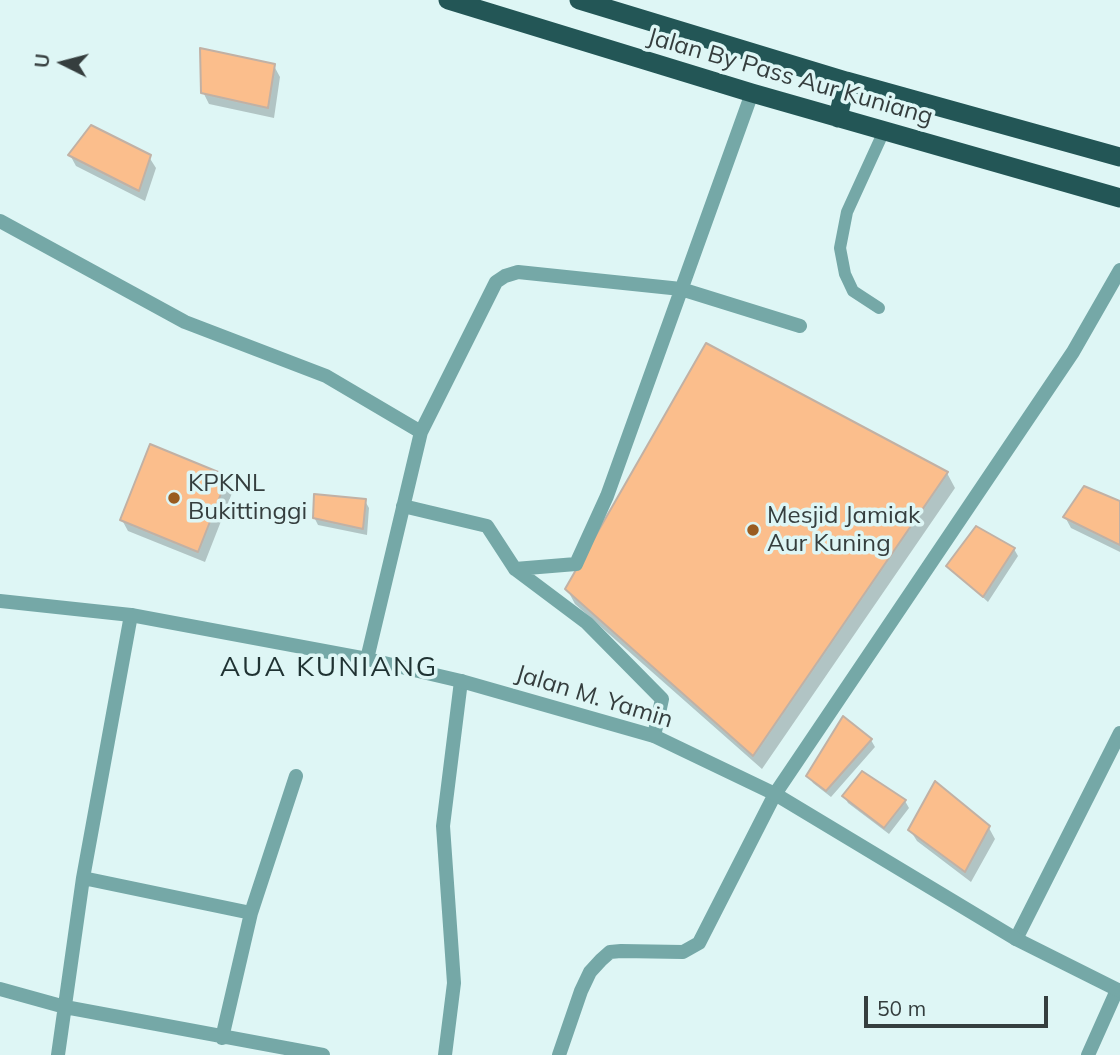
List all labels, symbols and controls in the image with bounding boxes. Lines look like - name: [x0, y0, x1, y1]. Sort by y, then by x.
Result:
- street label: Jalan By Pass Aur Kuniang: [644, 22, 936, 132]
- north arrow: [28, 28, 98, 98]
- text: U: [29, 53, 55, 69]
- place label: KPKNL Bukittinggi: [188, 470, 307, 526]
- marker: KPKNL Bukittinggi: [166, 490, 182, 506]
- place label: Mesjid Jamiak Aur Kuning: [767, 502, 920, 558]
- marker: Mesjid Jamiak Aur Kuning: [745, 522, 761, 538]
- district label: AUA KUNIANG: [221, 651, 437, 685]
- street label: Jalan M. Yamin: [512, 659, 676, 735]
- scale bar: [868, 982, 1052, 1026]
- text: 50 m: [877, 995, 926, 1021]

